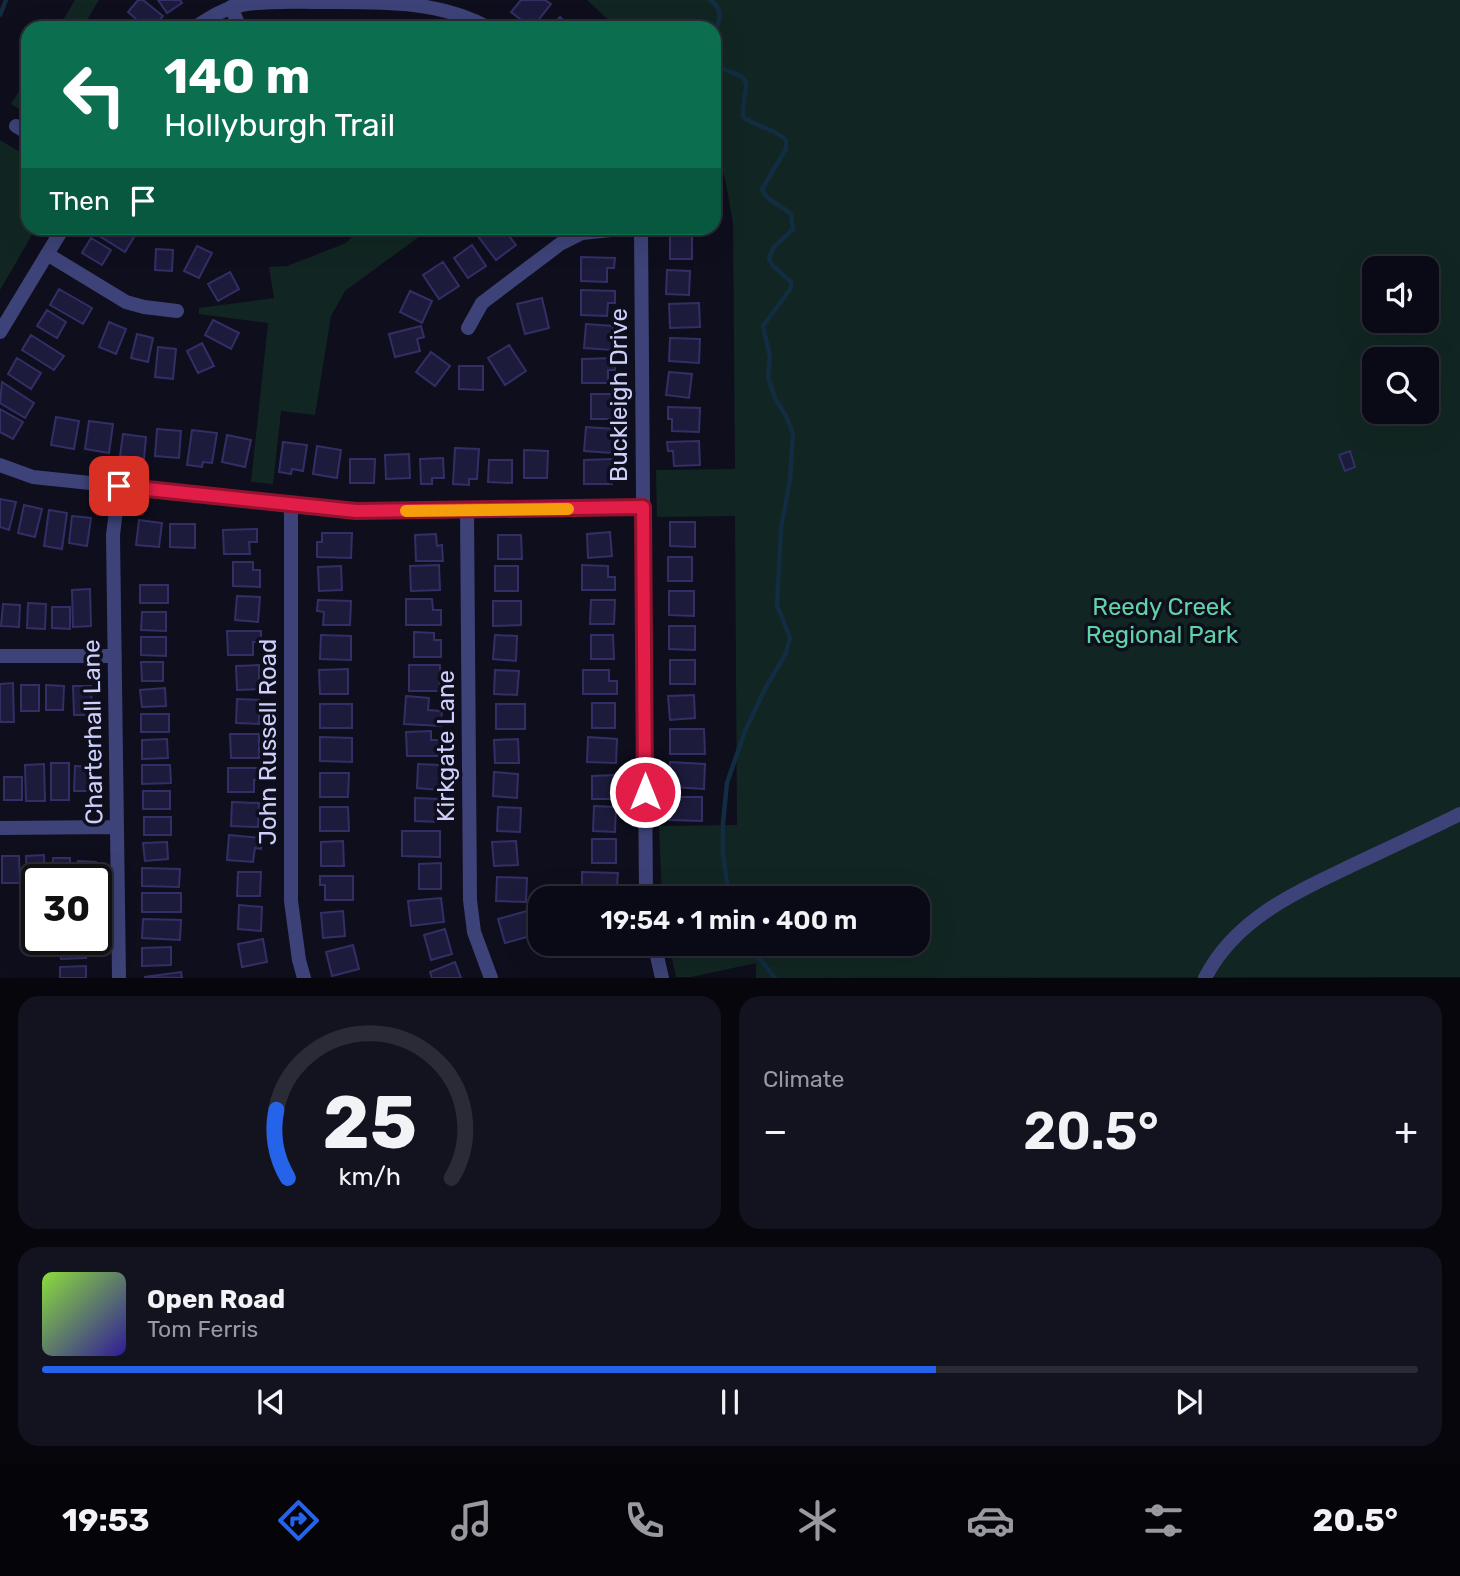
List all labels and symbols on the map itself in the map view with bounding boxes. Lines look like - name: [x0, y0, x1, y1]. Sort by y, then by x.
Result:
- street label: Buckleigh Drive: [605, 308, 633, 482]
- pin: [89, 456, 149, 516]
- park label: Reedy Creek Regional Park: [1086, 593, 1239, 649]
- street label: Charterhall Lane: [77, 639, 109, 825]
- street label: John Russell Road: [254, 639, 282, 845]
- street label: Kirkgate Lane: [432, 670, 460, 822]
- position arrow: [608, 755, 682, 829]
- speed limit sign: 30: [21, 864, 112, 955]

